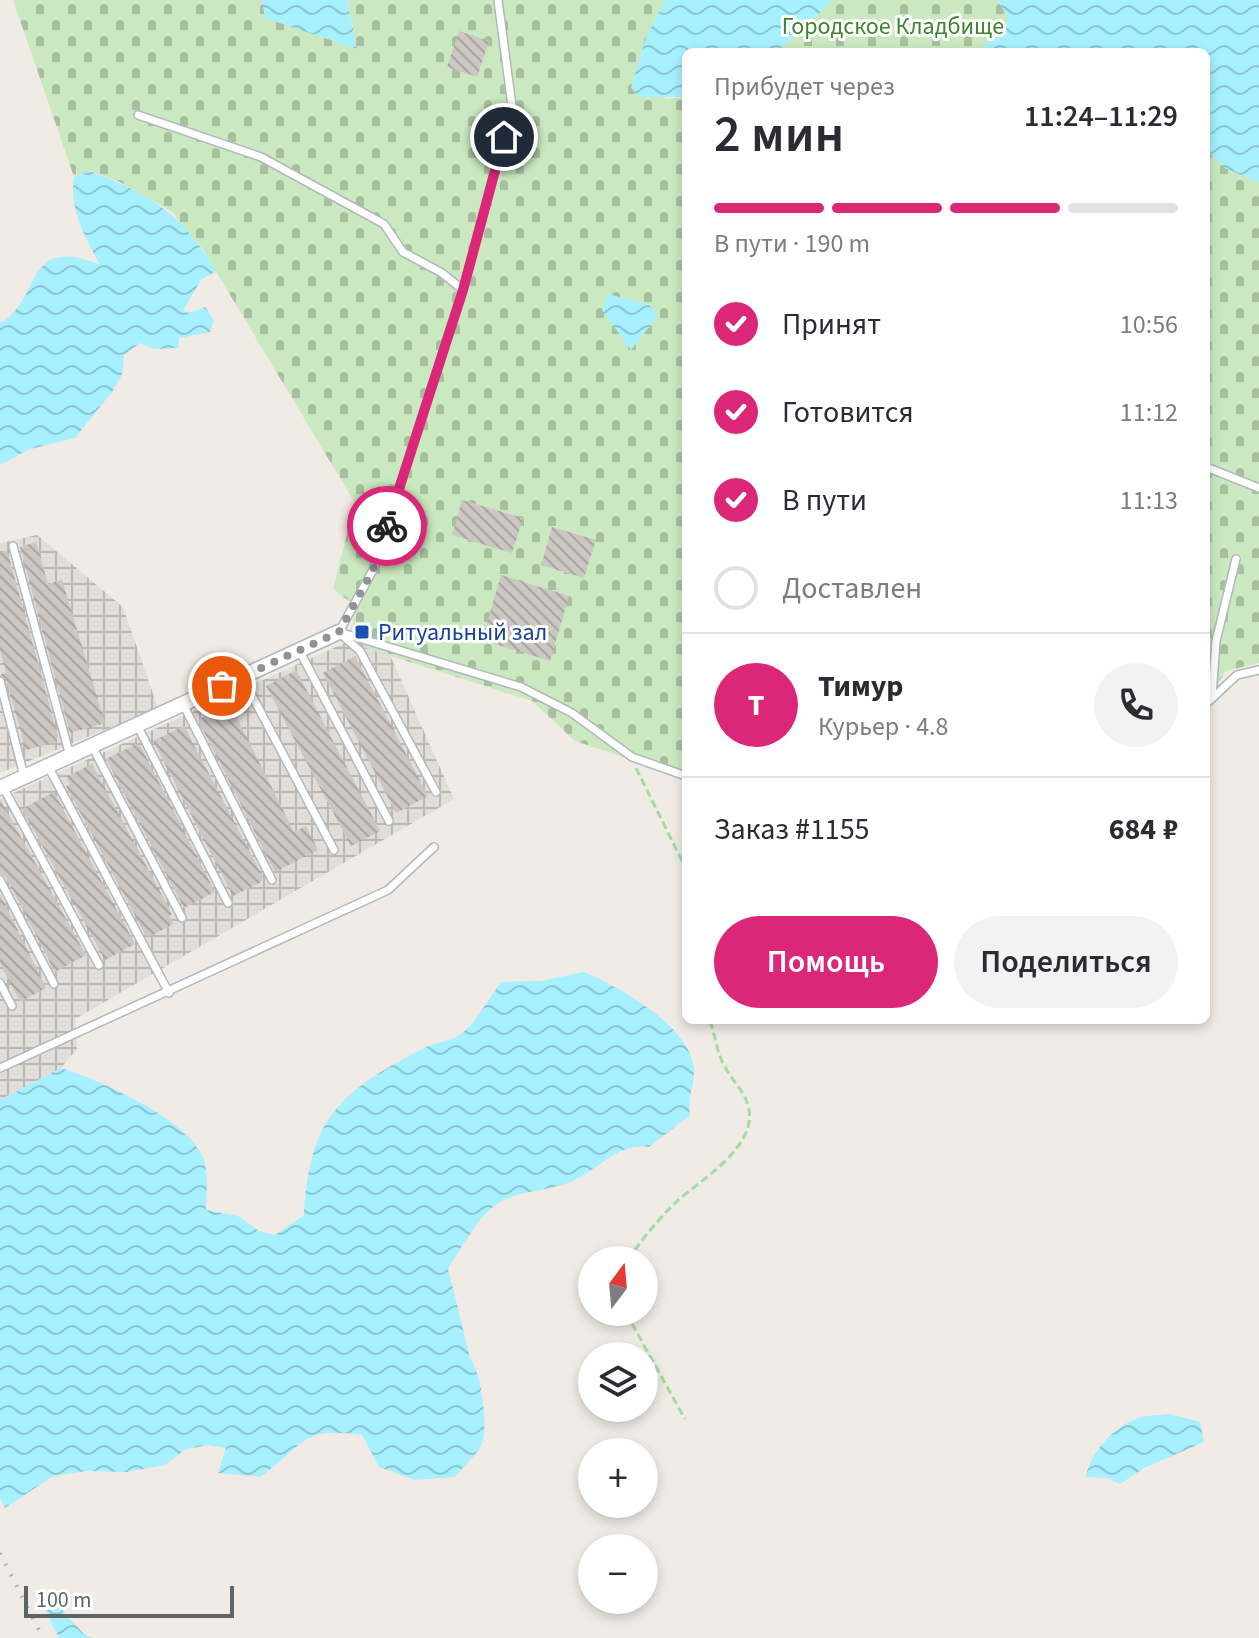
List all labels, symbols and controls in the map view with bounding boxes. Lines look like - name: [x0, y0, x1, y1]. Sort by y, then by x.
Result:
- park label: Городское Кладбище: [782, 9, 1004, 44]
- text: Прибудет через: [714, 68, 895, 105]
- text: 11:24–11:29: [1024, 95, 1178, 138]
- text: 2 мин: [714, 98, 844, 172]
- pin: [470, 103, 538, 171]
- icon: home: [482, 115, 526, 159]
- text: В пути · 190 m: [714, 225, 870, 262]
- icon: check: [714, 302, 758, 346]
- text: Принят: [782, 303, 881, 346]
- text: 10:56: [1120, 306, 1178, 343]
- icon: check: [714, 390, 758, 434]
- text: Готовится: [782, 391, 914, 434]
- text: 11:12: [1120, 394, 1178, 431]
- icon: check: [714, 478, 758, 522]
- text: В пути: [782, 479, 867, 522]
- text: 11:13: [1120, 482, 1178, 519]
- courier: [347, 486, 427, 566]
- icon: bike: [365, 504, 409, 548]
- text: Доставлен: [782, 567, 922, 610]
- place label: Ритуальный зал: [378, 615, 547, 650]
- marker: Ритуальный зал: [353, 623, 371, 641]
- pin: [188, 652, 256, 720]
- button: phone: [1094, 663, 1178, 747]
- icon: bag: [200, 664, 244, 708]
- text: Тимур: [818, 665, 904, 708]
- text: Т: [748, 684, 764, 727]
- text: Курьер · 4.8: [818, 708, 948, 745]
- text: Заказ #1155: [714, 808, 870, 851]
- text: 684 ₽: [1109, 808, 1178, 851]
- button: Помощь: [714, 916, 938, 1008]
- button: Поделиться: [954, 916, 1178, 1008]
- north arrow: [578, 1246, 658, 1326]
- map controls: [578, 1246, 658, 1614]
- button: layers: [578, 1342, 658, 1422]
- button: +: [578, 1438, 658, 1518]
- button: −: [578, 1534, 658, 1614]
- scale bar: [24, 1582, 234, 1618]
- text: 100 m: [36, 1584, 91, 1616]

